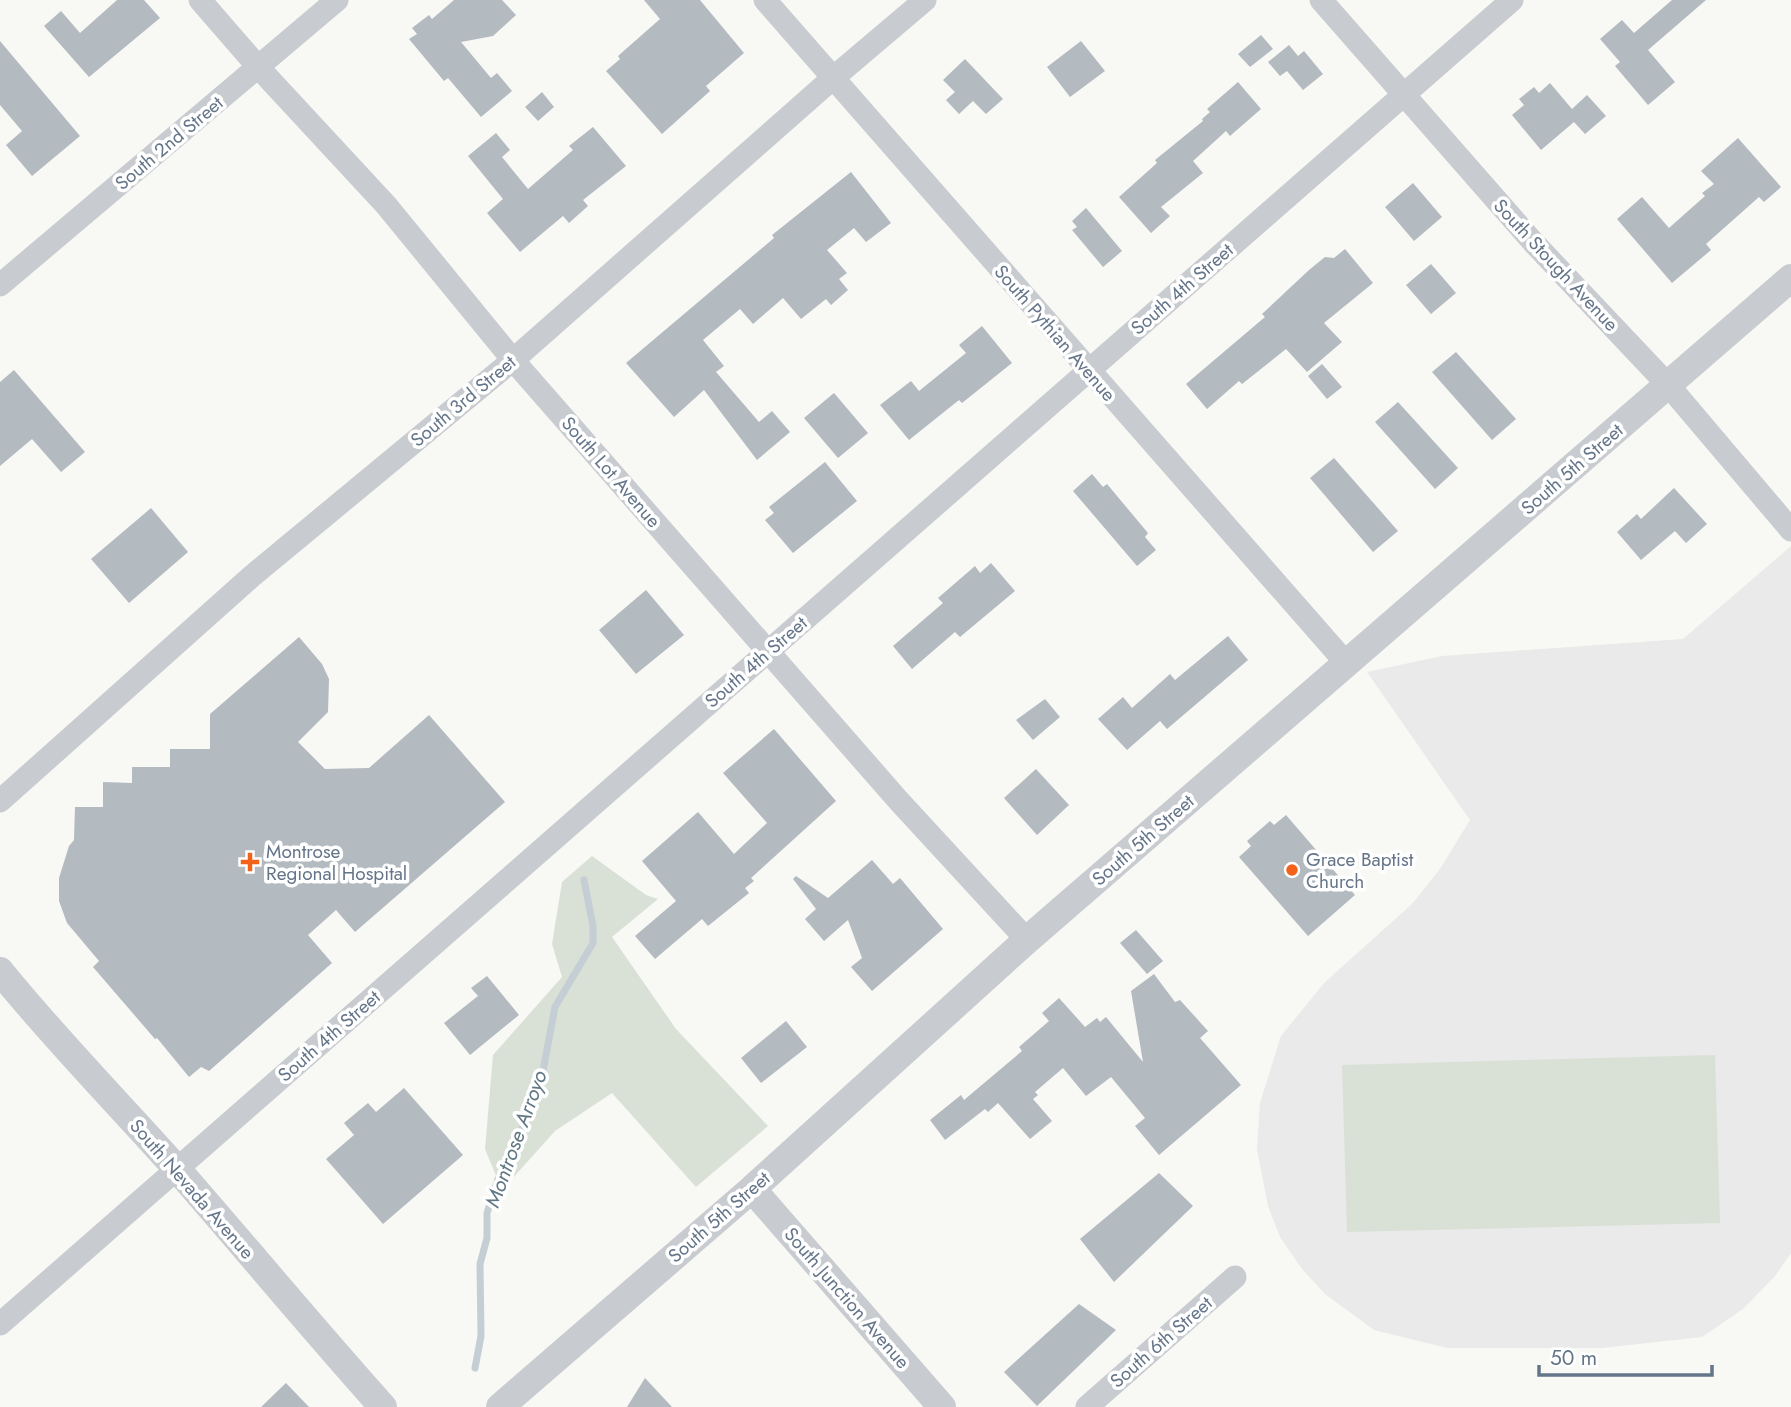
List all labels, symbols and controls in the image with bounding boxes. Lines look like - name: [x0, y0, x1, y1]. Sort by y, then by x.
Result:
- street label: South 2nd Street: [109, 89, 229, 196]
- street label: South Stough Avenue: [1487, 193, 1625, 337]
- street label: South 4th Street: [1125, 237, 1239, 341]
- street label: South Pythian Avenue: [988, 259, 1122, 407]
- street label: South 3rd Street: [405, 349, 522, 453]
- street label: South Lot Avenue: [555, 411, 667, 534]
- street label: South 5th Street: [1515, 417, 1629, 521]
- street label: South 4th Street: [699, 610, 813, 714]
- street label: South 5th Street: [1086, 788, 1200, 892]
- place label: Montrose Regional Hospital: [266, 838, 407, 887]
- place label: Grace Baptist Church: [1306, 846, 1414, 895]
- marker: Montrose Regional Hospital: [240, 852, 260, 872]
- marker: Grace Baptist Church: [1284, 862, 1300, 878]
- street label: South 4th Street: [272, 984, 386, 1088]
- water label: Montrose Arroyo: [477, 1066, 555, 1212]
- street label: South Nevada Avenue: [124, 1113, 261, 1265]
- street label: South 5th Street: [662, 1165, 776, 1269]
- street label: South Junction Avenue: [778, 1221, 916, 1375]
- street label: South 6th Street: [1104, 1290, 1218, 1394]
- scale bar: [1539, 1334, 1712, 1378]
- text: 50 m: [1550, 1343, 1597, 1373]

